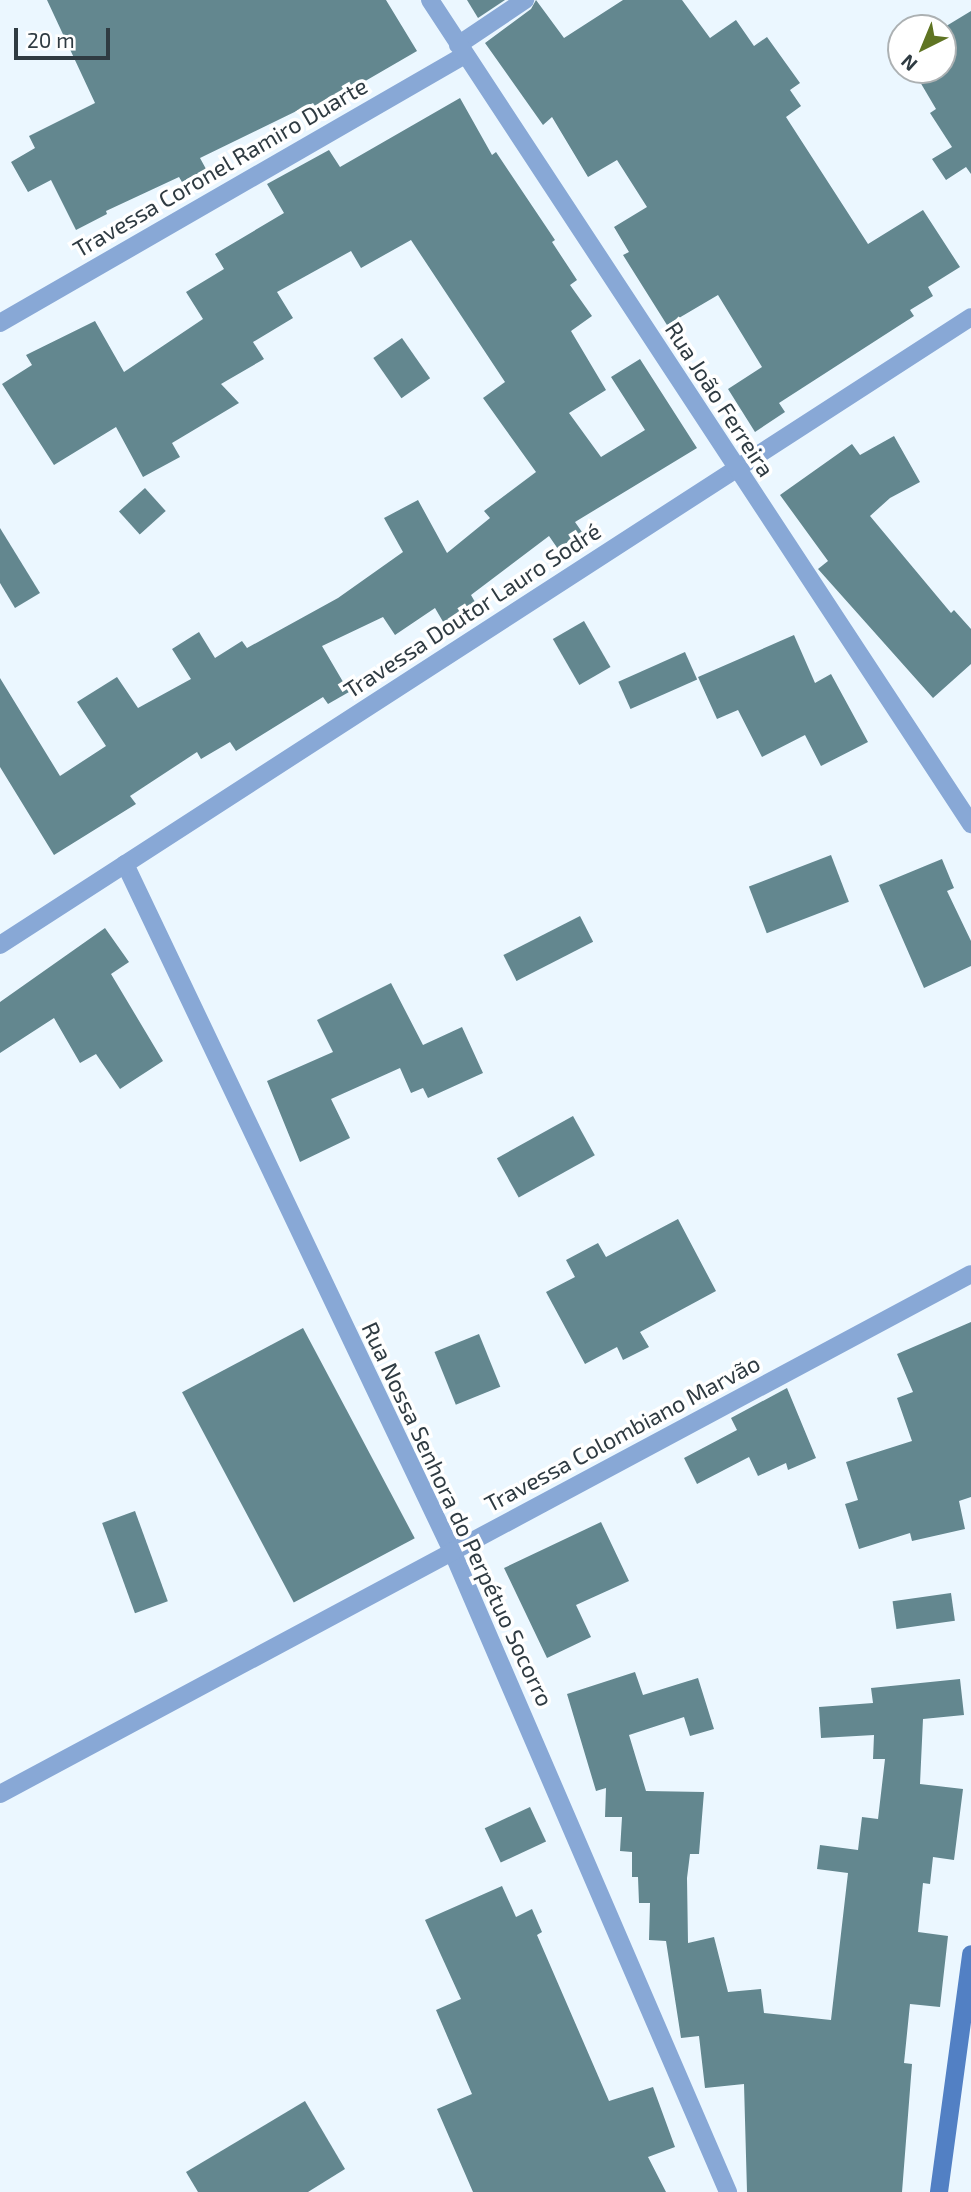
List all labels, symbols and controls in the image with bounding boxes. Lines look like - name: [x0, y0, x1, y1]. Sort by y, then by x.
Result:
- scale bar: [18, 14, 114, 58]
- north arrow: [887, 14, 957, 84]
- text: 20 m: [27, 27, 75, 52]
- text: N: [896, 50, 922, 76]
- street label: Travessa Coronel Ramiro Duarte: [68, 71, 372, 263]
- street label: Rua João Ferreira: [660, 316, 780, 482]
- street label: Travessa Doutor Lauro Sodré: [338, 516, 606, 704]
- street label: Rua Nossa Senhora do Perpétuo Socorro: [357, 1317, 559, 1711]
- street label: Travessa Colombiano Marvão: [480, 1349, 764, 1517]

